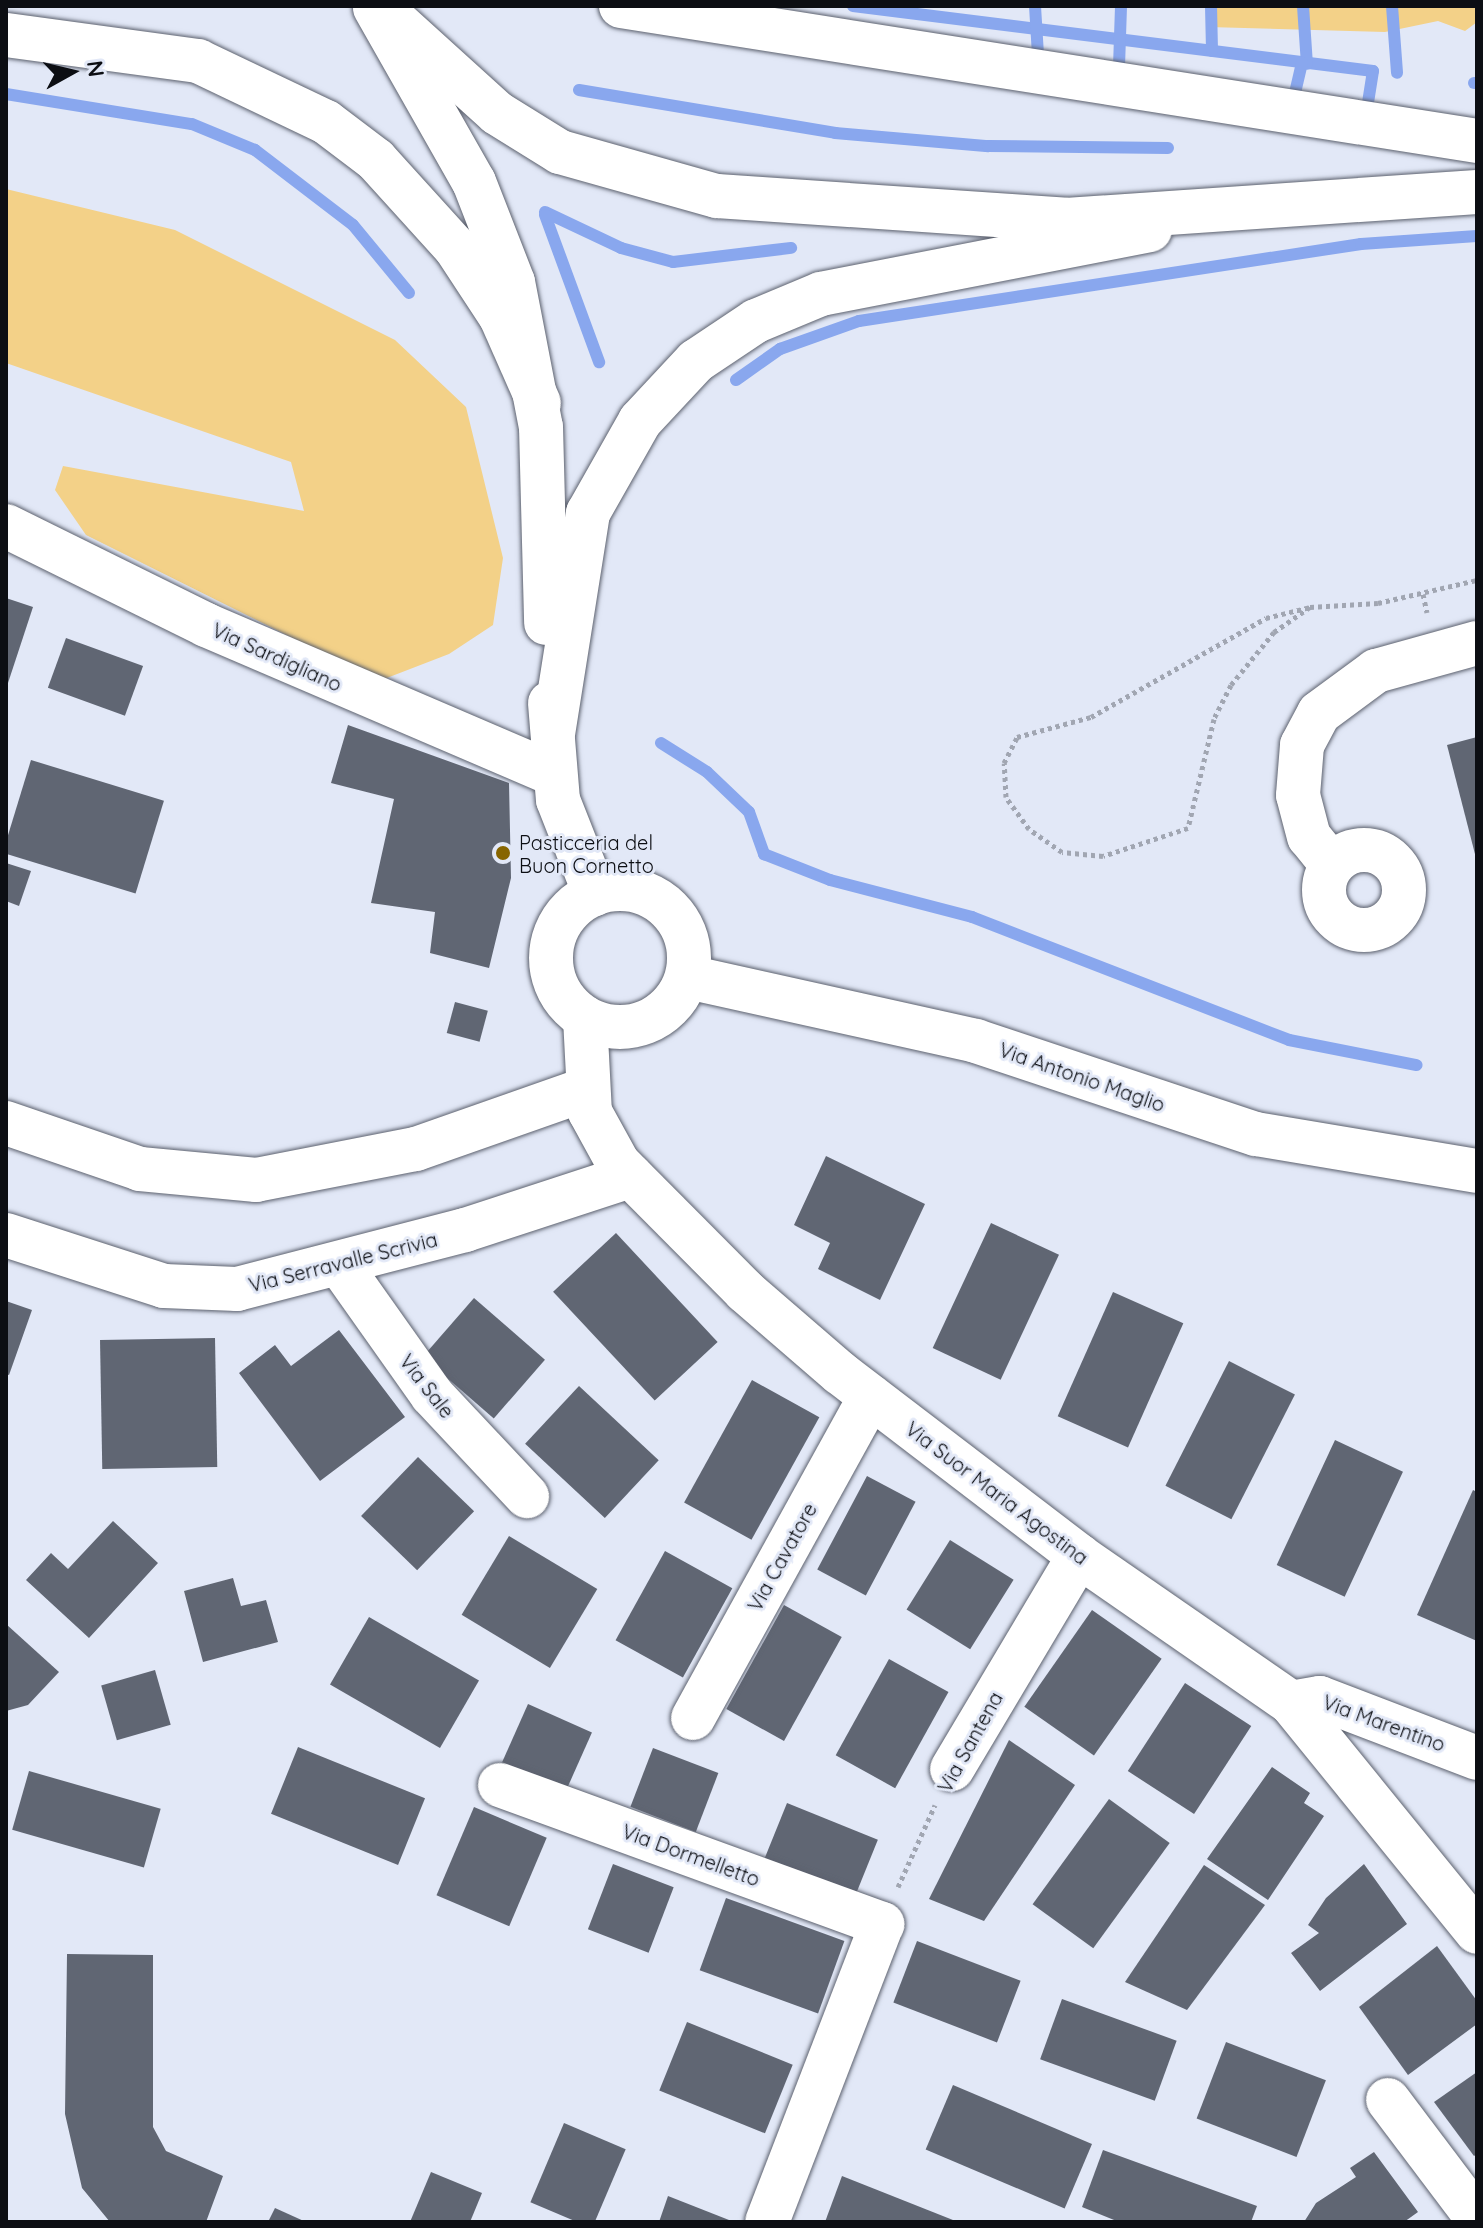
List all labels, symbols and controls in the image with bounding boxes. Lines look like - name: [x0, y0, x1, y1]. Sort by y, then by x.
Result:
- north arrow: [32, 32, 112, 112]
- text: N: [81, 59, 111, 79]
- street label: Via Sardigliano: [208, 618, 346, 696]
- place label: Pasticceria del Buon Cornetto: [519, 830, 654, 877]
- marker: Pasticceria del Buon Cornetto: [494, 844, 512, 862]
- street label: Via Antonio Maglio: [996, 1037, 1168, 1117]
- street label: Via Serravalle Scrivia: [246, 1227, 440, 1297]
- street label: Via Sale: [395, 1349, 459, 1423]
- street label: Via Suor Maria Agostina: [901, 1416, 1093, 1570]
- street label: Via Cavatore: [742, 1499, 822, 1615]
- street label: Via Santena: [932, 1687, 1008, 1797]
- street label: Via Marentino: [1319, 1690, 1449, 1756]
- street label: Via Dormelletto: [619, 1819, 763, 1891]

